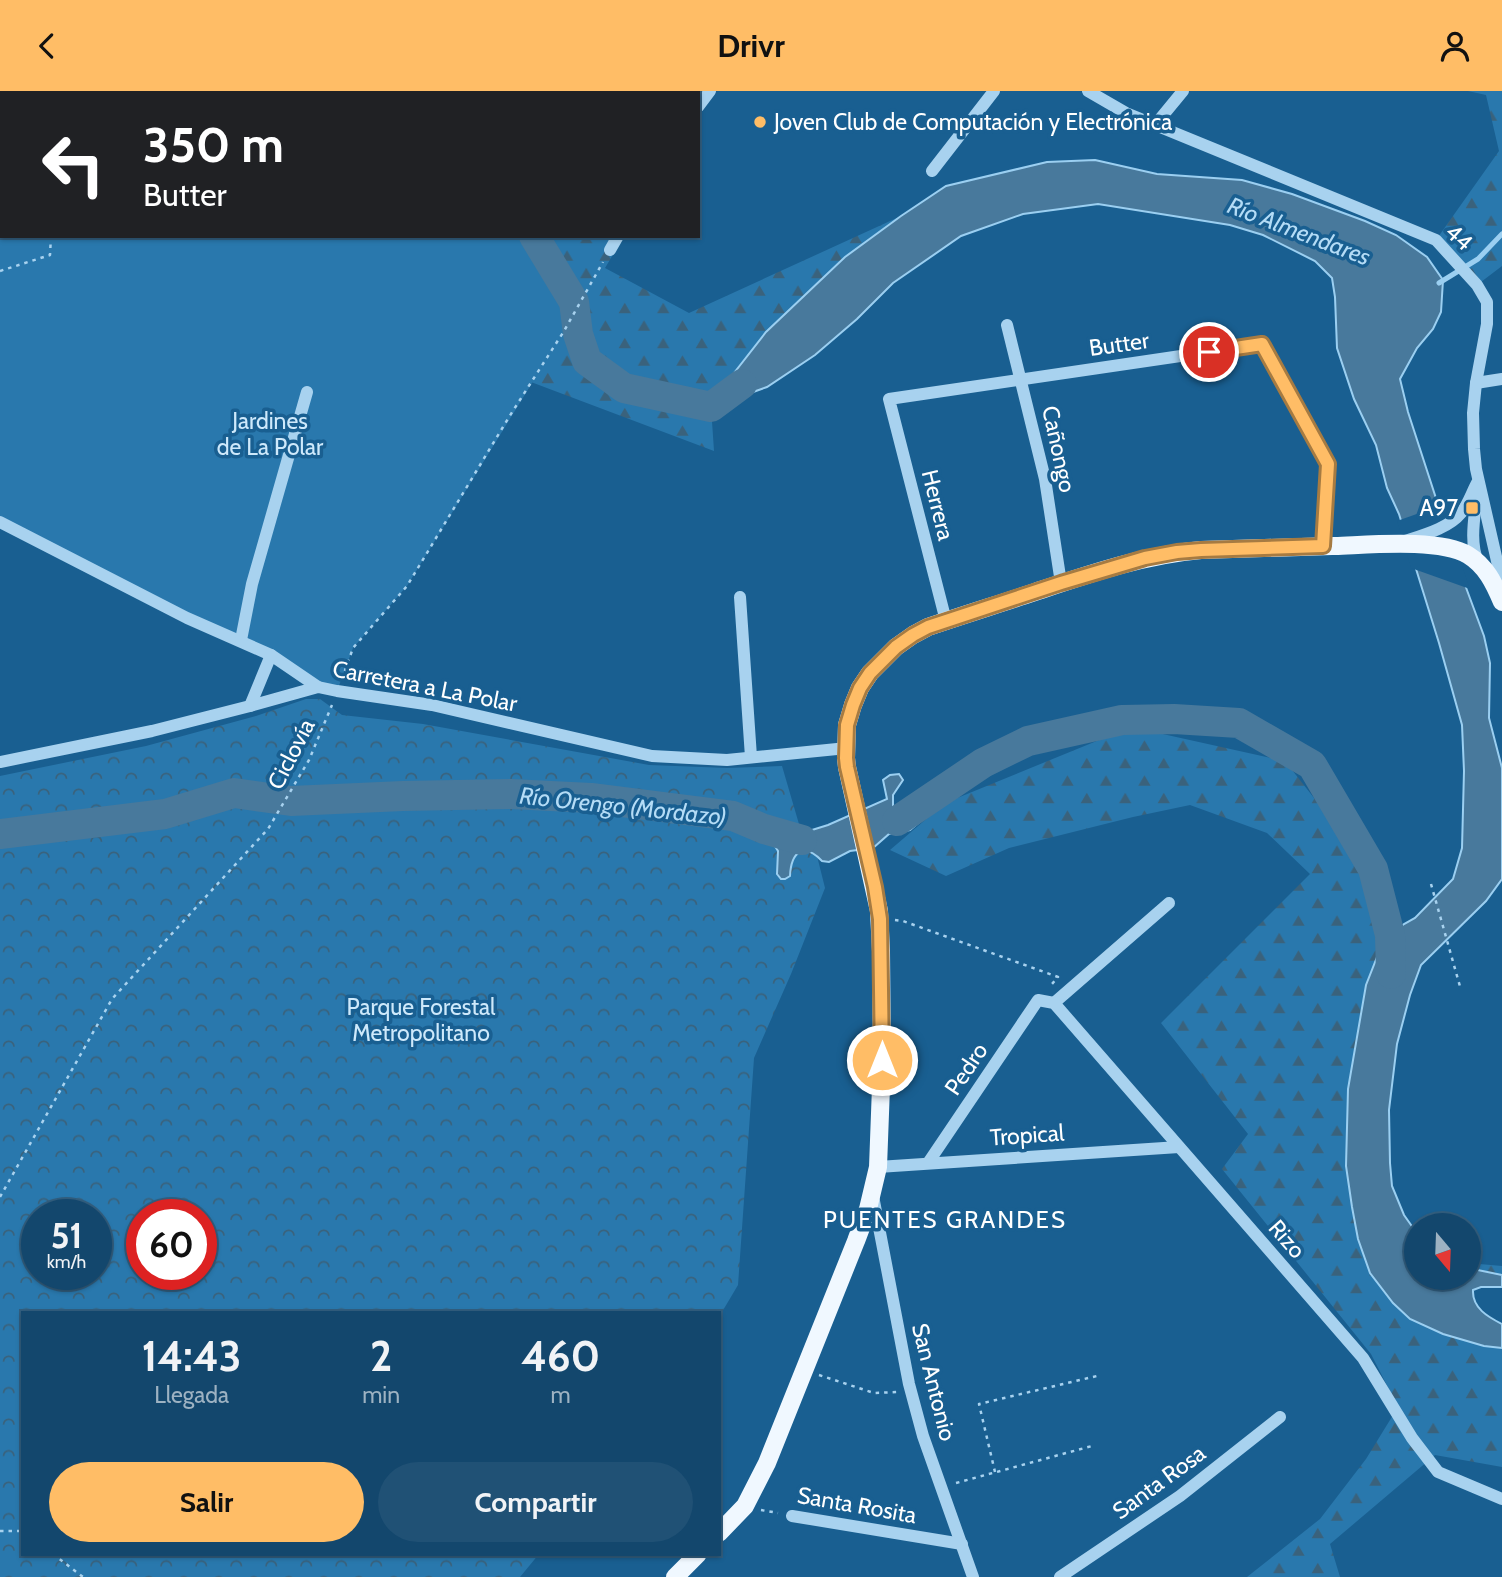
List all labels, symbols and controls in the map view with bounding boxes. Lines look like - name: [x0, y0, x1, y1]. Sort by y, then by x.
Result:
- text: Drivr: [717, 26, 785, 65]
- icon: back: [28, 27, 66, 65]
- icon: person: [1436, 27, 1474, 65]
- place label: Joven Club de Computación y Electrónica: [773, 108, 1172, 136]
- marker: Joven Club de Computación y Electrónica: [752, 114, 768, 130]
- text: 350 m: [143, 115, 284, 174]
- icon: left: [28, 119, 119, 210]
- text: Butter: [143, 175, 227, 214]
- water label: Río Almendares: [1224, 191, 1374, 271]
- street label: 44: [1440, 218, 1478, 256]
- pin: [1179, 322, 1239, 382]
- street label: Butter: [1087, 326, 1151, 362]
- icon: arrive: [1190, 333, 1228, 371]
- street label: Cañongo: [1036, 403, 1082, 495]
- park label: Jardines de La Polar: [217, 407, 324, 461]
- street label: Herrera: [916, 467, 960, 543]
- place label: A97: [1420, 494, 1458, 522]
- marker: A97: [1464, 500, 1480, 516]
- street label: Carretera a La Polar: [330, 654, 520, 718]
- street label: Ciclovía: [261, 714, 321, 794]
- water label: Río Orengo (Mordazo): [518, 781, 728, 831]
- park label: Parque Forestal Metropolitano: [347, 993, 496, 1047]
- position arrow: [845, 1023, 919, 1097]
- street label: Pedro: [938, 1038, 994, 1100]
- street label: Tropical: [989, 1118, 1066, 1152]
- speed limit sign: 60: [126, 1199, 217, 1290]
- district label: PUENTES GRANDES: [823, 1205, 1067, 1234]
- north arrow: [1404, 1213, 1480, 1290]
- map controls: [1404, 1213, 1481, 1290]
- text: 51: [51, 1214, 82, 1257]
- street label: Rizo: [1263, 1214, 1311, 1264]
- text: km/h: [47, 1251, 86, 1273]
- street label: San Antonio: [906, 1320, 962, 1444]
- text: 14:43: [142, 1330, 241, 1382]
- text: 2: [370, 1330, 392, 1382]
- text: 460: [521, 1330, 600, 1382]
- text: Llegada: [154, 1381, 229, 1409]
- text: min: [362, 1381, 400, 1409]
- text: m: [550, 1381, 571, 1409]
- street label: Santa Rosa: [1107, 1439, 1211, 1525]
- button: Salir: [49, 1462, 364, 1542]
- button: Compartir: [378, 1462, 693, 1542]
- street label: Santa Rosita: [795, 1481, 919, 1529]

